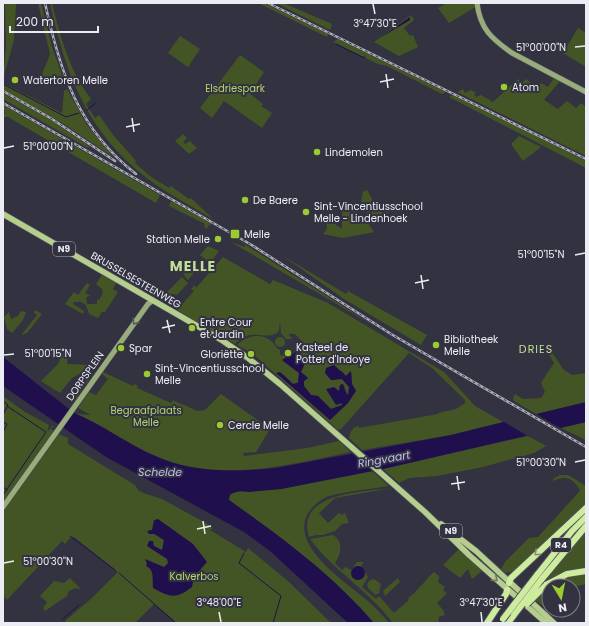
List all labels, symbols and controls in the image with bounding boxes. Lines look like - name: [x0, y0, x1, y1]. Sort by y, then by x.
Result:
- scale bar: [10, 8, 98, 34]
- text: 200 m: [16, 13, 54, 30]
- text: 3°47'30"E: [353, 16, 397, 31]
- text: 51°00'00"N: [516, 40, 566, 55]
- place label: Watertoren Melle: [23, 73, 108, 88]
- marker: Watertoren Melle: [10, 75, 20, 85]
- place label: Atom: [512, 80, 539, 95]
- park label: Elsdriespark: [205, 81, 266, 96]
- marker: Atom: [499, 82, 509, 92]
- text: 51°00'00"N: [23, 139, 73, 154]
- place label: Lindemolen: [325, 145, 383, 160]
- marker: Lindemolen: [312, 147, 322, 157]
- place label: De Baere: [253, 193, 298, 208]
- marker: De Baere: [240, 195, 250, 205]
- place label: Sint-Vincentiusschool Melle - Lindenhoek: [314, 199, 423, 226]
- marker: Sint-Vincentiusschool Melle - Lindenhoek: [301, 207, 311, 217]
- place label: Melle: [244, 227, 270, 242]
- marker: Melle: [229, 228, 241, 240]
- place label: Station Melle: [146, 232, 210, 247]
- marker: Station Melle: [213, 234, 223, 244]
- road number: N9: [53, 242, 75, 256]
- text: 51°00'15"N: [517, 247, 565, 262]
- street label: BRUSSELSESTEENWEG: [88, 248, 184, 312]
- district label: MELLE: [170, 256, 216, 276]
- place label: Entre Cour et Jardin: [200, 315, 252, 342]
- one-way arrow: [133, 317, 140, 324]
- marker: Entre Cour et Jardin: [187, 323, 197, 333]
- place label: Bibliotheek Melle: [444, 332, 499, 359]
- place label: Kasteel de Potter d'Indoye: [296, 340, 370, 367]
- marker: Bibliotheek Melle: [431, 340, 441, 350]
- place label: Spar: [129, 341, 152, 356]
- district label: DRIES: [519, 341, 553, 357]
- marker: Spar: [116, 343, 126, 353]
- text: 51°00'15"N: [24, 346, 72, 361]
- place label: Gloriëtte: [200, 347, 243, 362]
- street label: DORPSPLEIN: [62, 348, 108, 404]
- marker: Kasteel de Potter d'Indoye: [283, 348, 293, 358]
- marker: Gloriëtte: [246, 349, 256, 359]
- place label: Sint-Vincentiusschool Melle: [155, 361, 264, 388]
- marker: Sint-Vincentiusschool Melle: [142, 369, 152, 379]
- park label: Begraafplaats Melle: [110, 403, 182, 430]
- place label: Cercle Melle: [228, 418, 289, 433]
- marker: Cercle Melle: [215, 420, 225, 430]
- water label: Ringvaart: [356, 446, 412, 471]
- text: 51°00'30"N: [516, 455, 566, 470]
- water label: Schelde: [138, 464, 182, 480]
- road number: N9: [440, 524, 462, 538]
- road number: R4: [551, 538, 571, 552]
- one-way arrow: [534, 549, 542, 556]
- text: 51°00'30"N: [23, 554, 73, 569]
- park label: Kalverbos: [169, 569, 219, 584]
- one-way arrow: [490, 574, 498, 582]
- north arrow: [541, 578, 581, 618]
- text: 3°48'00"E: [197, 595, 241, 610]
- text: 3°47'30"E: [459, 595, 503, 610]
- text: N: [557, 599, 568, 616]

